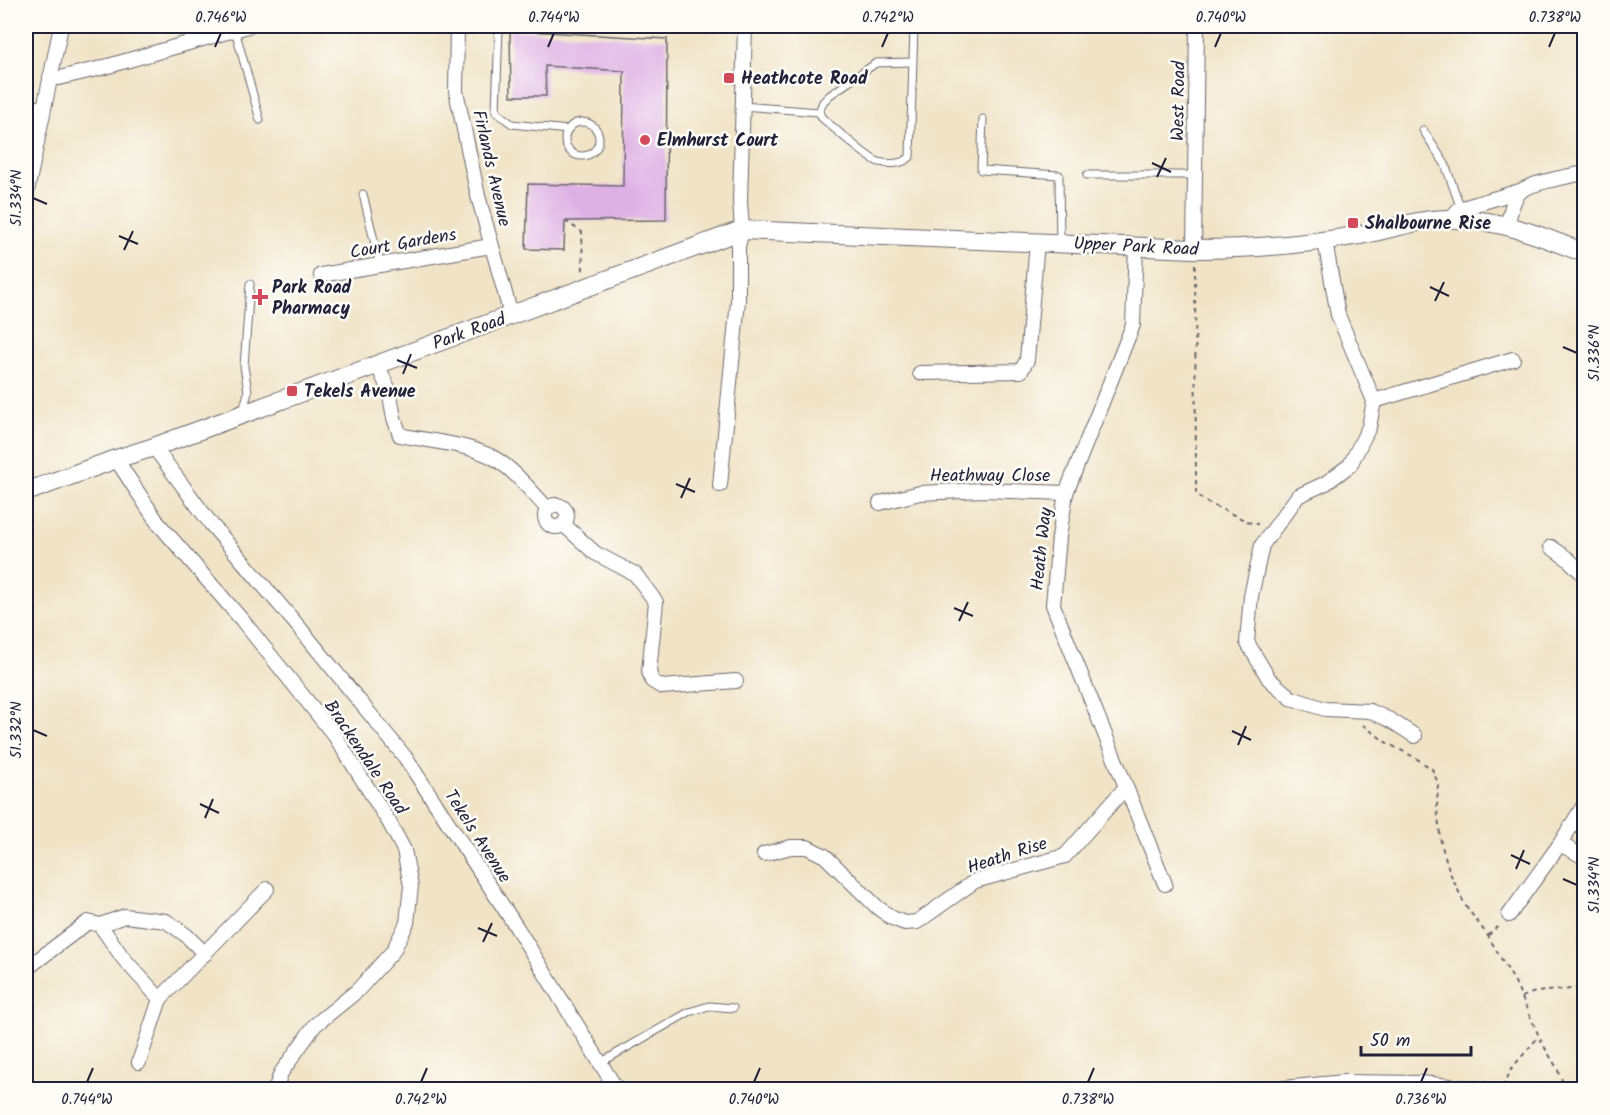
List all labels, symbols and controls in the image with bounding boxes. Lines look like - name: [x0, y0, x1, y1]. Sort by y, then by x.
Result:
- text: 0.746°W: [195, 6, 247, 30]
- text: 0.744°W: [528, 6, 580, 30]
- text: 0.742°W: [862, 6, 914, 30]
- text: 0.740°W: [1196, 6, 1247, 30]
- text: 0.738°W: [1529, 6, 1581, 30]
- street label: West Road: [1164, 60, 1195, 141]
- place label: Heathcote Road: [741, 65, 868, 94]
- marker: Heathcote Road: [722, 71, 736, 85]
- street label: Firlands Avenue: [463, 107, 518, 230]
- place label: Elmhurst Court: [657, 127, 779, 156]
- marker: Elmhurst Court: [638, 133, 652, 147]
- text: 51.334°N: [5, 170, 29, 226]
- place label: Shalbourne Rise: [1365, 210, 1491, 239]
- marker: Shalbourne Rise: [1346, 216, 1360, 230]
- street label: Court Gardens: [348, 221, 459, 268]
- street label: Upper Park Road: [1073, 230, 1200, 265]
- place label: Park Road Pharmacy: [272, 274, 352, 324]
- marker: Park Road Pharmacy: [253, 290, 267, 304]
- street label: Park Road: [429, 305, 511, 359]
- text: 51.336°N: [1583, 324, 1607, 382]
- place label: Tekels Avenue: [304, 378, 416, 407]
- marker: Tekels Avenue: [285, 384, 299, 398]
- street label: Heathway Close: [930, 462, 1050, 491]
- street label: Heath Way: [1024, 506, 1061, 592]
- street label: Brackendale Road: [315, 694, 415, 822]
- text: 51.332°N: [5, 701, 29, 759]
- street label: Tekels Avenue: [436, 784, 518, 889]
- street label: Heath Rise: [964, 830, 1051, 883]
- text: 51.334°N: [1583, 857, 1607, 913]
- scale bar: [1361, 1019, 1470, 1057]
- text: 50 m: [1370, 1027, 1410, 1056]
- text: 0.744°W: [61, 1088, 113, 1112]
- text: 0.742°W: [395, 1088, 447, 1112]
- text: 0.740°W: [729, 1088, 780, 1112]
- text: 0.738°W: [1062, 1088, 1114, 1112]
- text: 0.736°W: [1395, 1088, 1447, 1112]

